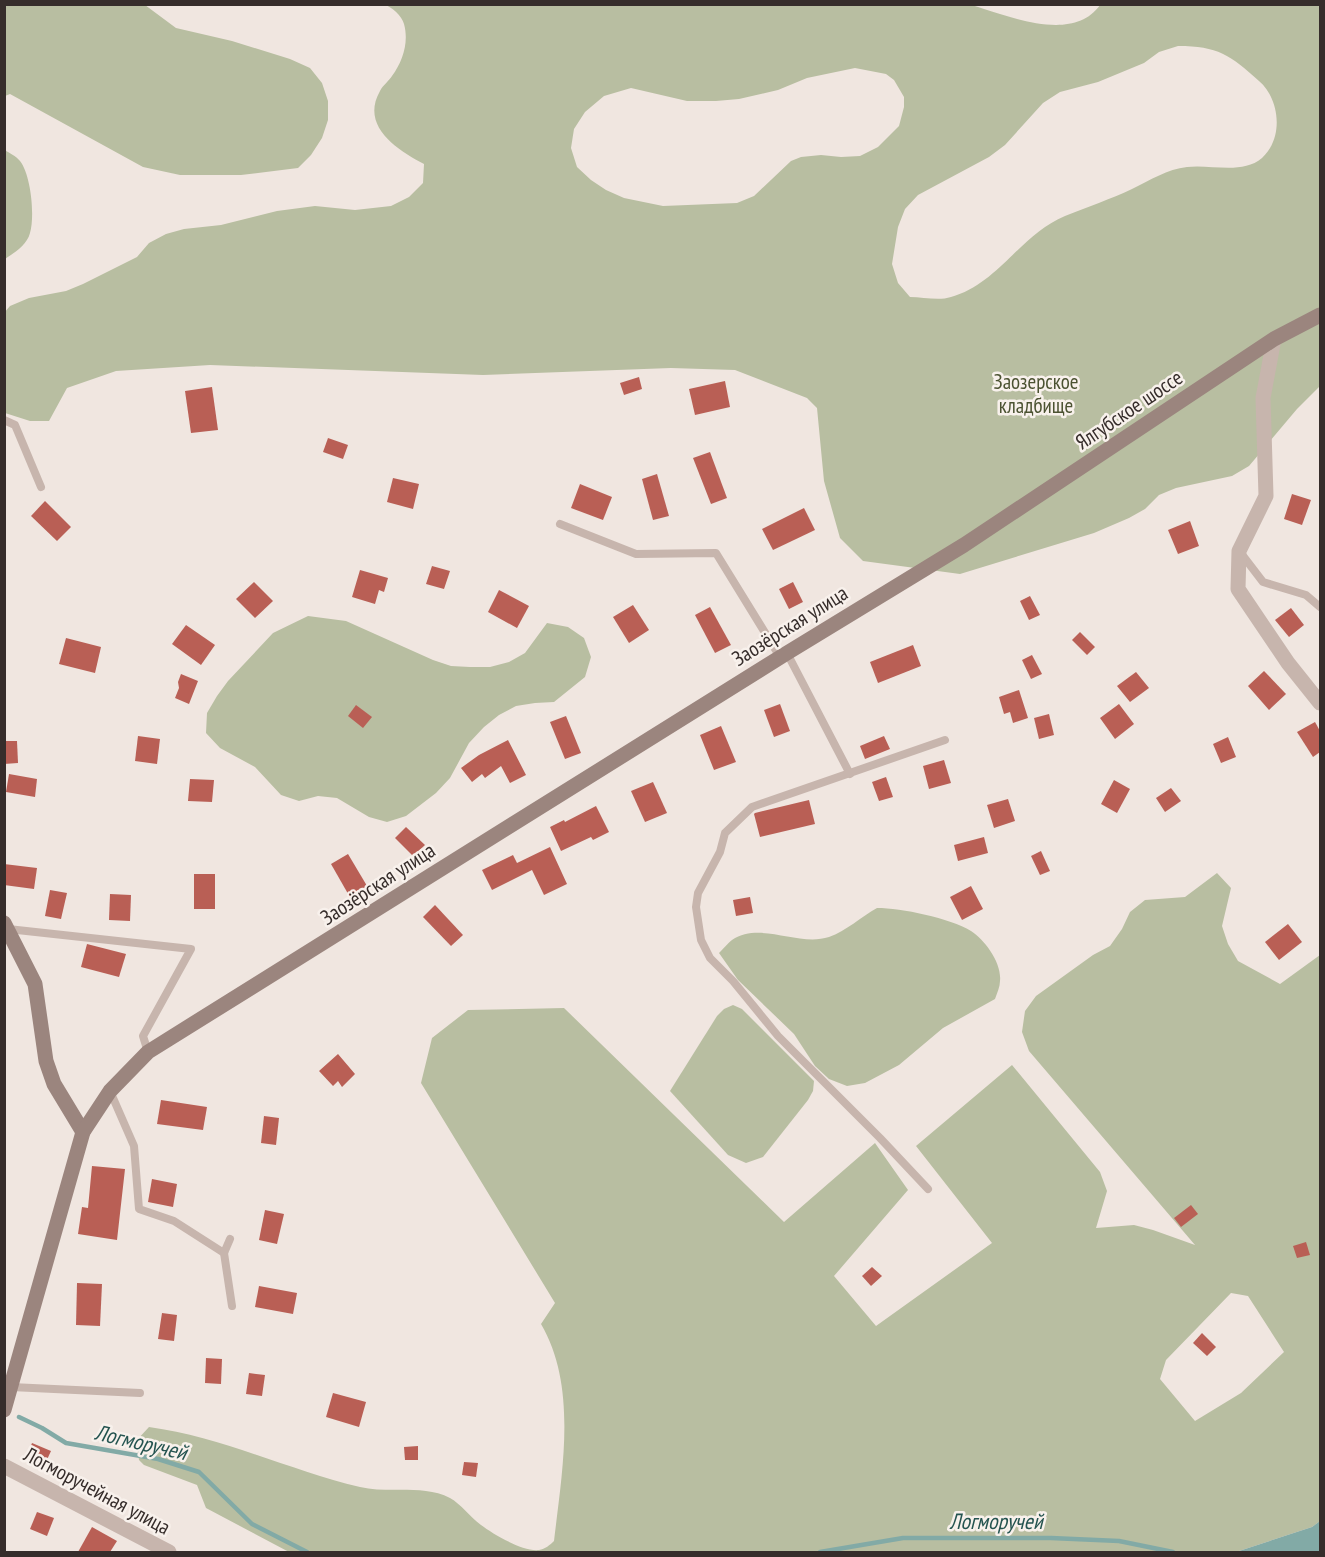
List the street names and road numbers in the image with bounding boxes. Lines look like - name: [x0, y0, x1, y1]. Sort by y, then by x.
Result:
- street label: Ялгубское шоссе: [1070, 364, 1187, 455]
- street label: Заозёрская улица: [727, 579, 853, 672]
- street label: Заозёрская улица: [315, 836, 440, 931]
- street label: Логморучейная улица: [19, 1440, 175, 1540]

